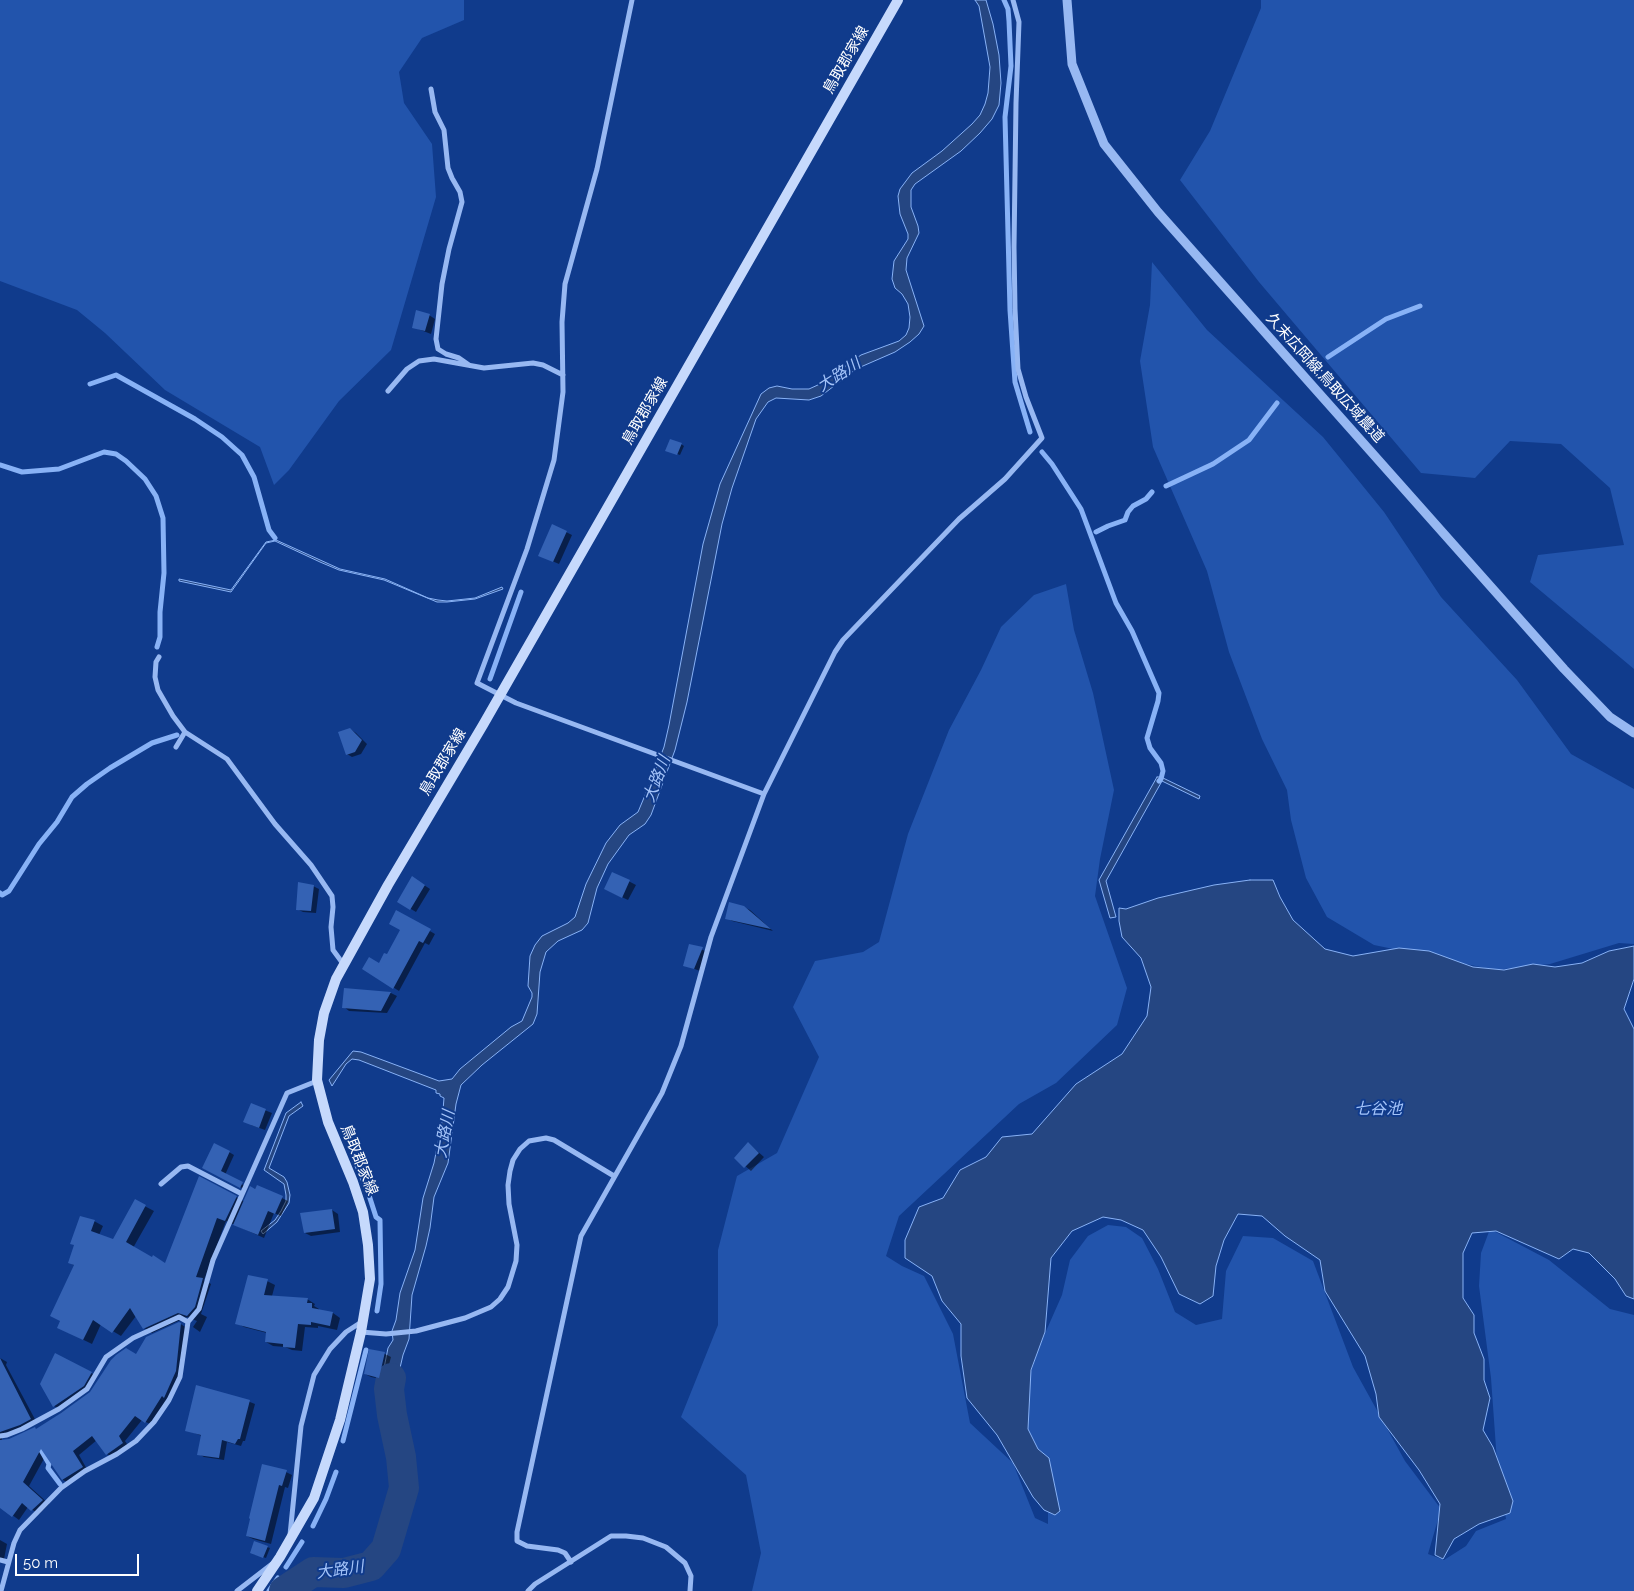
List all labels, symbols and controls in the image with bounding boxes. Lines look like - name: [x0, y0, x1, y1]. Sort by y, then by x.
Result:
- street label: 鳥取郡家線: [819, 23, 873, 97]
- street label: 久末広岡線;鳥取広域農道: [1262, 310, 1388, 446]
- water label: 大路川: [814, 354, 864, 396]
- street label: 鳥取郡家線: [618, 374, 672, 448]
- street label: 鳥取郡家線: [416, 725, 470, 799]
- water label: 大路川: [639, 753, 675, 805]
- water label: 七谷池: [1354, 1099, 1402, 1119]
- water label: 大路川: [431, 1109, 459, 1159]
- street label: 鳥取郡家線: [337, 1122, 381, 1198]
- scale bar: [18, 1544, 141, 1576]
- text: 50 m: [23, 1554, 58, 1572]
- water label: 大路川: [315, 1557, 365, 1583]

